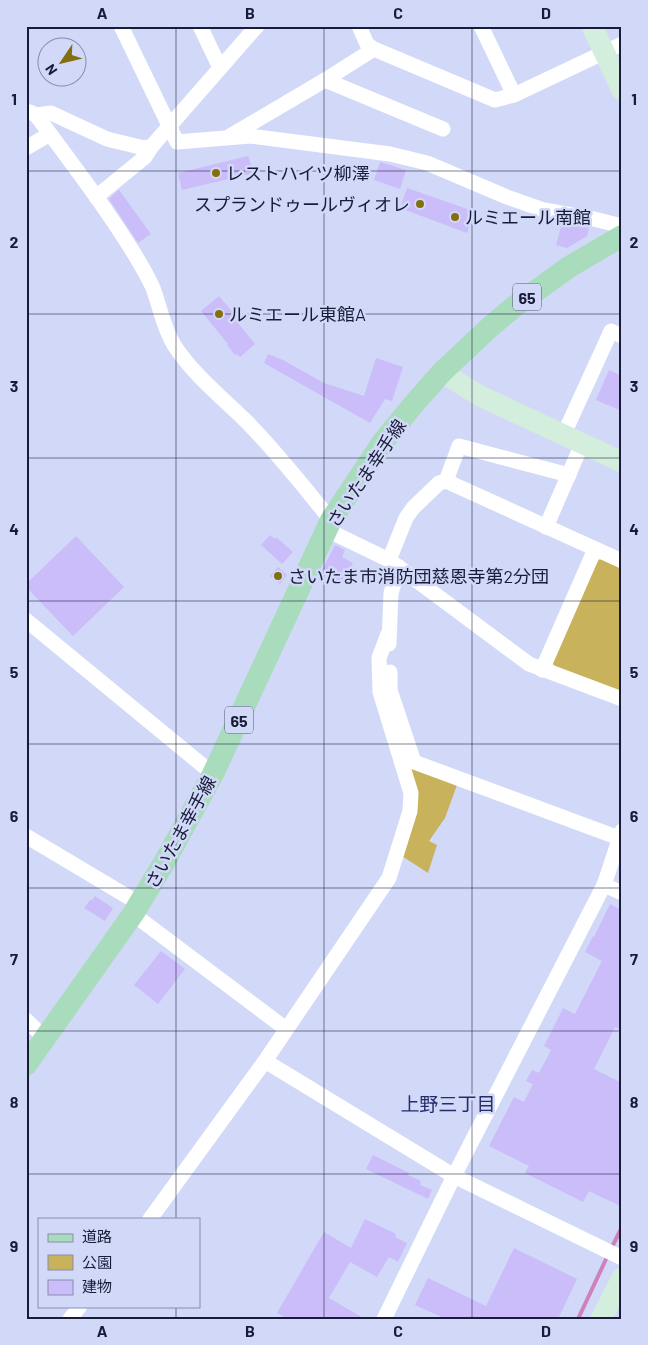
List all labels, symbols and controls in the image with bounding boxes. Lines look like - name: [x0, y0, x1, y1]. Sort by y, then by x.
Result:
- text: A: [97, 3, 108, 22]
- text: B: [245, 3, 255, 22]
- text: C: [393, 3, 403, 22]
- text: D: [541, 3, 551, 22]
- north arrow: [38, 38, 88, 88]
- text: N: [41, 61, 61, 78]
- text: 1: [11, 89, 17, 108]
- text: 1: [631, 89, 637, 108]
- place label: レストハイツ柳澤: [226, 162, 370, 184]
- marker: レストハイツ柳澤: [210, 167, 222, 179]
- place label: スプランドゥールヴィオレ: [194, 193, 410, 215]
- marker: スプランドゥールヴィオレ: [414, 198, 426, 210]
- place label: ルミエール南館: [465, 206, 591, 228]
- marker: ルミエール南館: [449, 211, 461, 223]
- text: 2: [10, 232, 19, 251]
- text: 2: [630, 232, 639, 251]
- road number: 65: [513, 284, 541, 310]
- place label: ルミエール東館A: [229, 303, 366, 325]
- marker: ルミエール東館A: [213, 308, 225, 320]
- text: 3: [10, 376, 18, 395]
- text: 3: [630, 376, 638, 395]
- street label: さいたま幸手線: [322, 415, 410, 531]
- text: 4: [9, 519, 19, 538]
- text: 4: [629, 519, 639, 538]
- place label: さいたま市消防団慈恩寺第2分団: [288, 565, 549, 587]
- marker: さいたま市消防団慈恩寺第2分団: [272, 570, 284, 582]
- text: 5: [10, 662, 19, 681]
- text: 5: [630, 662, 639, 681]
- road number: 65: [225, 706, 253, 734]
- street label: さいたま幸手線: [140, 772, 220, 892]
- text: 6: [10, 806, 19, 825]
- text: 6: [630, 806, 639, 825]
- text: 7: [10, 949, 18, 968]
- text: 7: [630, 949, 638, 968]
- text: 8: [10, 1092, 19, 1111]
- district label: 上野三丁目: [400, 1092, 496, 1115]
- text: 8: [630, 1092, 639, 1111]
- legend: [38, 1218, 200, 1308]
- text: 道路: [82, 1227, 112, 1245]
- text: 9: [10, 1236, 18, 1255]
- text: 9: [630, 1236, 638, 1255]
- text: 公園: [82, 1253, 112, 1271]
- text: 建物: [82, 1277, 112, 1295]
- text: A: [97, 1321, 108, 1340]
- text: B: [245, 1321, 255, 1340]
- text: C: [393, 1321, 403, 1340]
- text: D: [541, 1321, 551, 1340]

